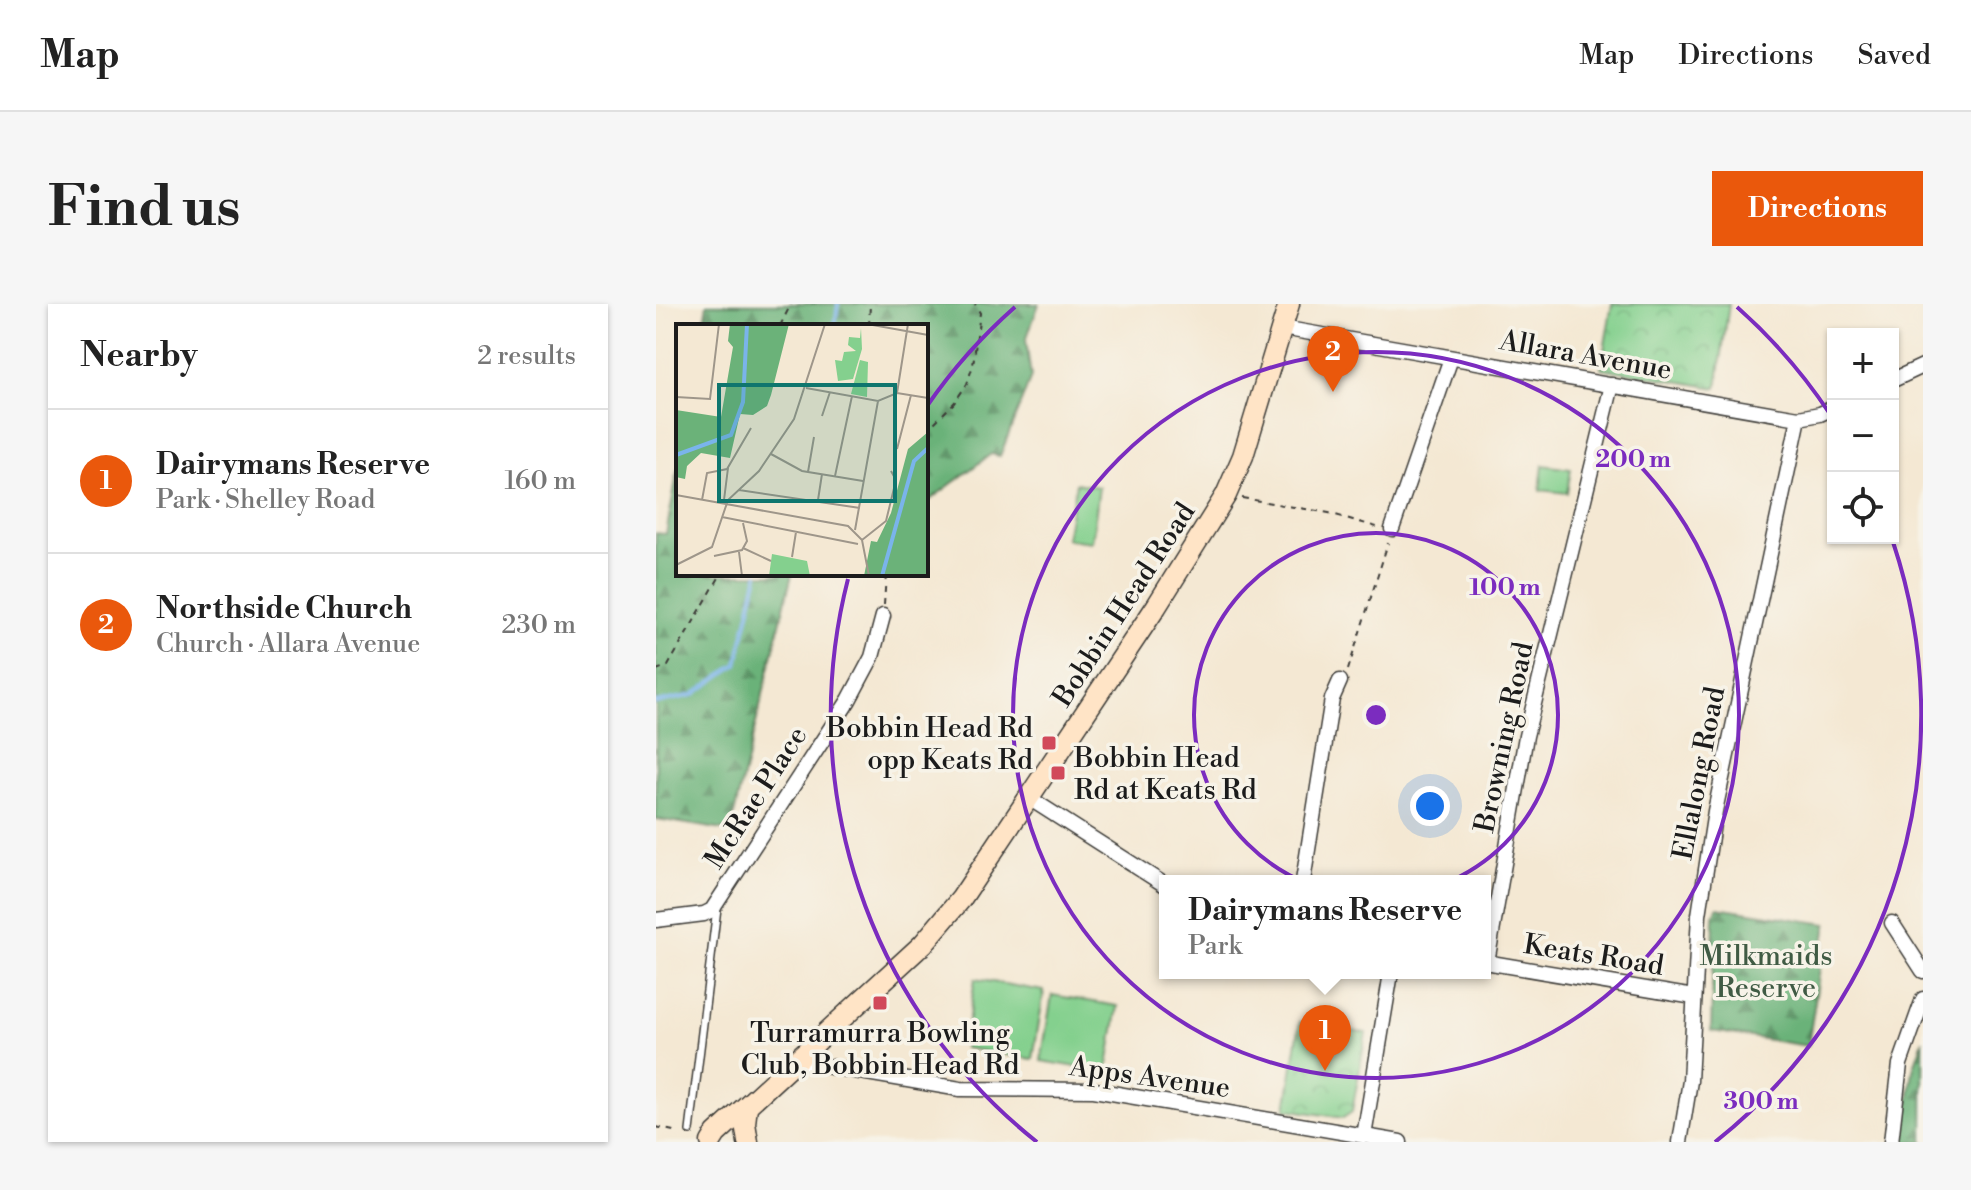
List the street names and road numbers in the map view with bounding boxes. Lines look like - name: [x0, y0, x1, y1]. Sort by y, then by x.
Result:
- street label: Allara Avenue: [1496, 323, 1675, 388]
- street label: Bobbin Head Road: [1045, 496, 1203, 714]
- street label: Browning Road: [1467, 639, 1542, 837]
- street label: Ellalong Road: [1666, 683, 1733, 863]
- street label: McRae Place: [697, 720, 815, 876]
- street label: Keats Road: [1521, 927, 1666, 984]
- street label: Apps Avenue: [1066, 1049, 1232, 1106]

